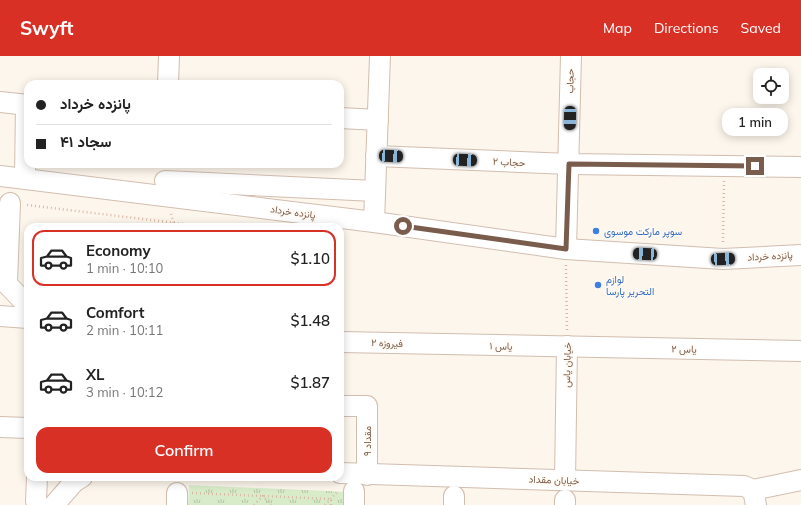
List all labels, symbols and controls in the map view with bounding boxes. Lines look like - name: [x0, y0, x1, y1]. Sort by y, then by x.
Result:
- text: Swyft: [20, 16, 74, 40]
- text: Map: [603, 19, 632, 37]
- text: Directions: [654, 19, 719, 37]
- text: Saved: [741, 19, 781, 37]
- street label: حجاب: [563, 68, 577, 94]
- map controls: [753, 68, 789, 104]
- button: locate: [753, 68, 789, 104]
- text: پانزده خرداد: [60, 94, 131, 113]
- car: [564, 106, 576, 130]
- callout: 1 min: [722, 108, 788, 136]
- text: 1 min: [738, 114, 772, 130]
- text: سجاد ۴۱: [60, 132, 111, 151]
- car: [379, 149, 403, 163]
- car: [453, 153, 477, 167]
- street label: حجاب ۲: [492, 155, 526, 169]
- route end: [746, 157, 764, 175]
- street label: پانزده خرداد: [269, 202, 316, 223]
- route start: [394, 217, 412, 235]
- place label: سوپر مارکت موسوی: [604, 225, 682, 239]
- marker: سوپر مارکت موسوی: [591, 226, 601, 236]
- icon: car: [38, 240, 74, 276]
- text: Economy: [86, 241, 151, 260]
- car: [633, 247, 657, 261]
- street label: پانزده خرداد: [747, 248, 793, 265]
- text: $1.10: [290, 249, 330, 268]
- car: [711, 252, 735, 266]
- text: 1 min · 10:10: [86, 260, 163, 276]
- place label: لوازم التحریر پارسا: [606, 273, 654, 299]
- marker: لوازم التحریر پارسا: [593, 280, 603, 290]
- icon: car: [38, 302, 74, 338]
- text: Comfort: [86, 303, 144, 322]
- text: $1.48: [290, 311, 330, 330]
- text: 2 min · 10:11: [86, 322, 163, 338]
- street label: فیروزه ۲: [371, 336, 404, 350]
- street label: یاس ۱: [489, 339, 513, 353]
- street label: خیابان یاس: [560, 342, 574, 388]
- street label: یاس ۲: [671, 342, 697, 356]
- icon: car: [38, 364, 74, 400]
- text: XL: [86, 365, 104, 384]
- text: $1.87: [290, 373, 330, 392]
- text: 3 min · 10:12: [86, 384, 163, 400]
- street label: مقداد ۹: [361, 426, 374, 456]
- button: Confirm: [36, 427, 332, 473]
- street label: خیابان مقداد: [528, 473, 580, 487]

